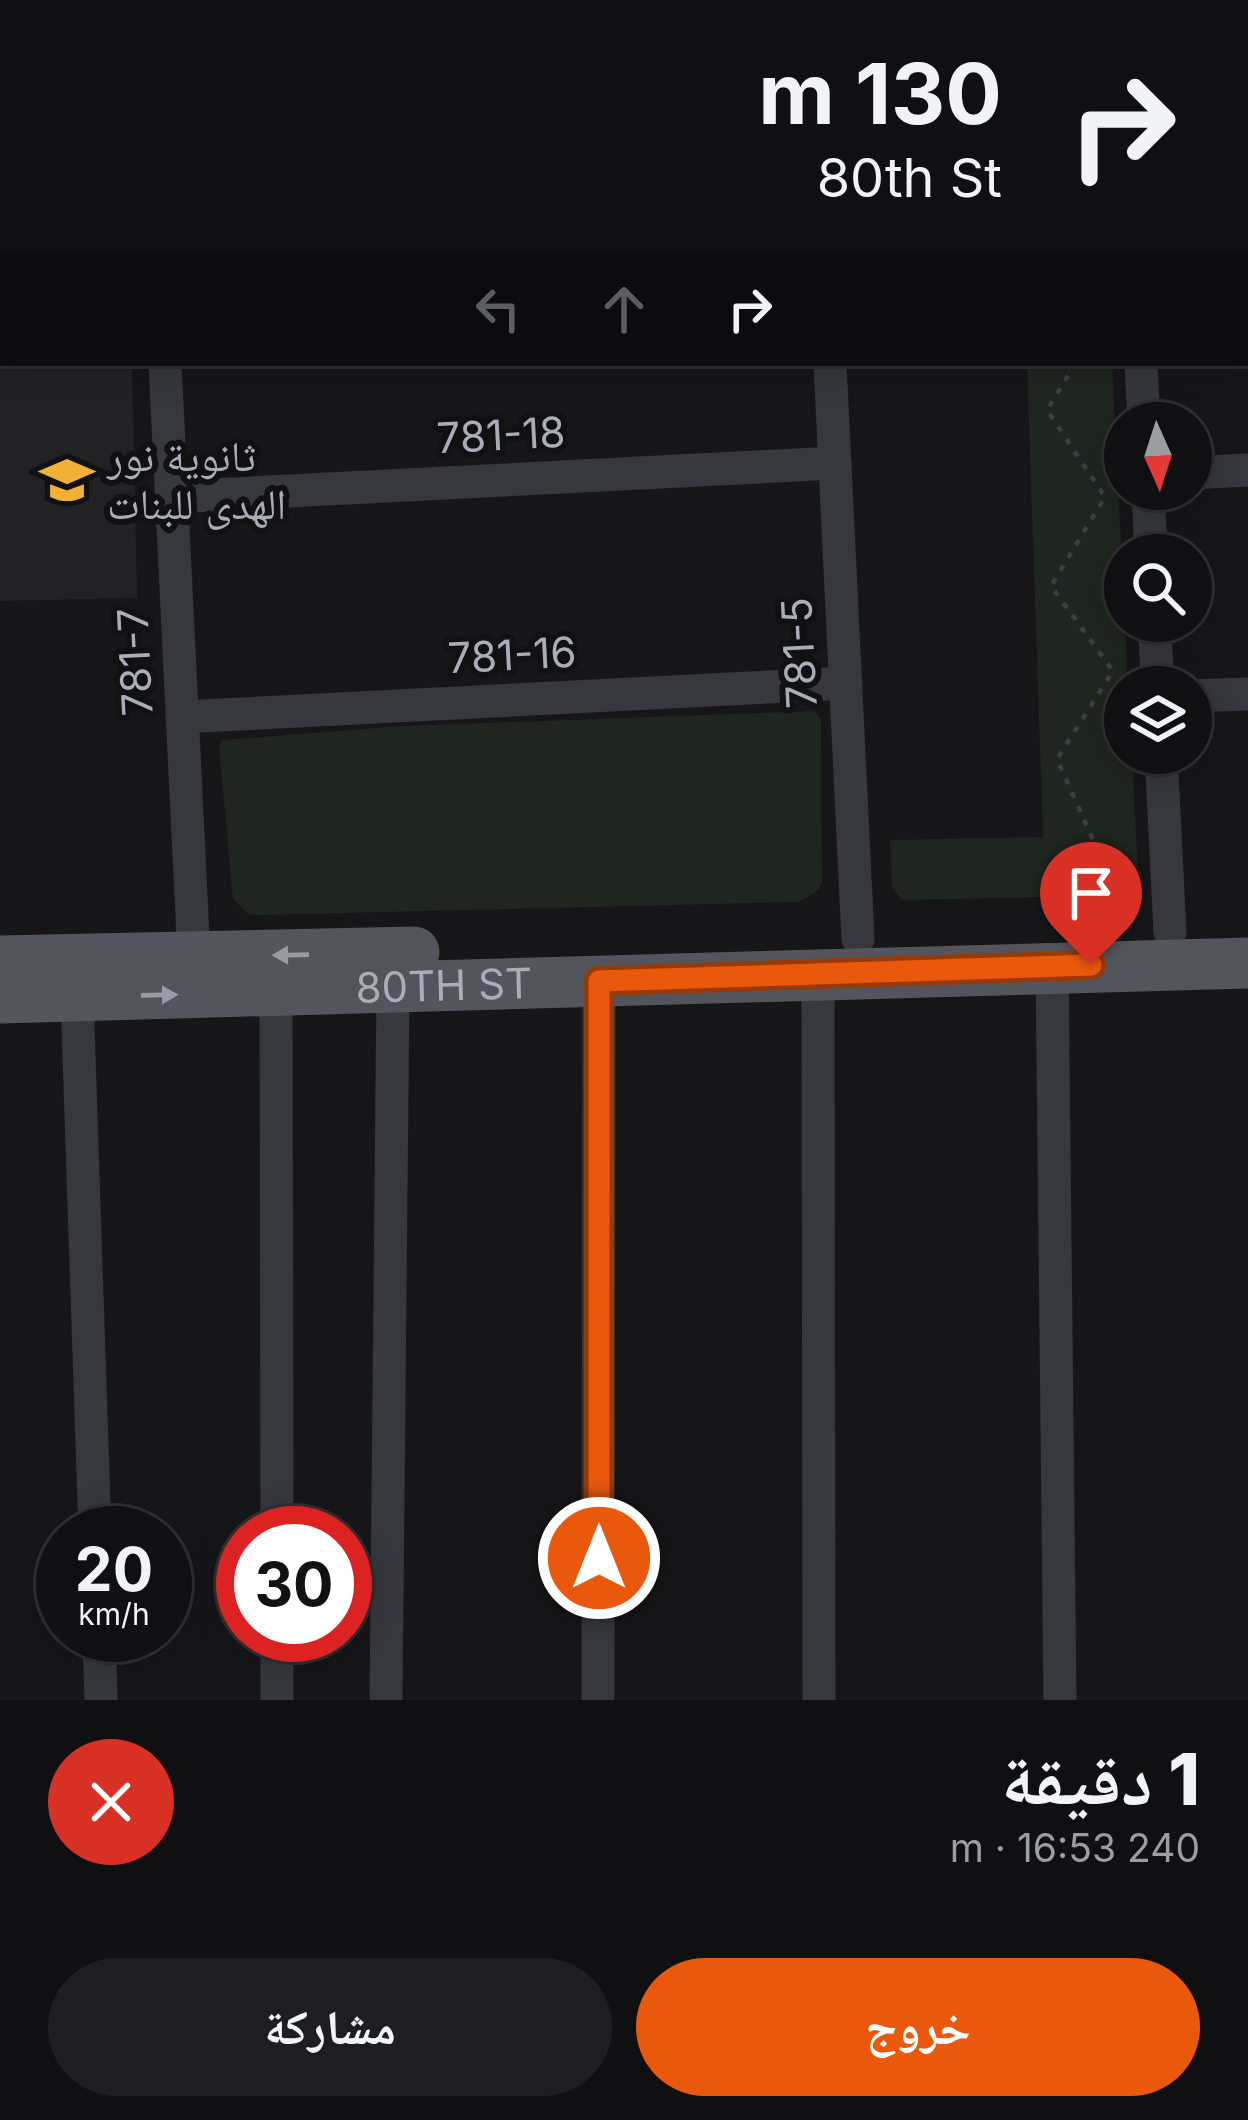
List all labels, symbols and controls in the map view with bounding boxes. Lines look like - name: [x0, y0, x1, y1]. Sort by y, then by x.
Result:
- text: 130 m: [758, 43, 1002, 144]
- icon: right: [1044, 48, 1200, 204]
- text: 80th St: [817, 145, 1002, 210]
- icon: left: [465, 276, 531, 342]
- icon: ahead: [591, 276, 657, 342]
- icon: right: [717, 276, 783, 342]
- north arrow: [1104, 402, 1212, 510]
- map controls: [1104, 402, 1212, 774]
- street label: 781-18: [435, 406, 567, 463]
- place label: ثانوية نور الهدى للبنات: [106, 430, 286, 530]
- school or university icon: ثانوية نور الهدى للبنات: [38, 451, 96, 509]
- button: search: [1104, 534, 1212, 642]
- street label: 781-5: [770, 596, 827, 710]
- street label: 781-7: [106, 607, 163, 717]
- street label: 781-16: [446, 626, 578, 683]
- button: layers: [1104, 666, 1212, 774]
- pin: [1040, 842, 1142, 965]
- icon: arrive: [1058, 860, 1124, 926]
- one-way arrow: [271, 945, 309, 964]
- street label: 80TH ST: [355, 957, 533, 1013]
- one-way arrow: [141, 985, 179, 1004]
- position arrow: [536, 1495, 662, 1621]
- speed limit sign: 30: [216, 1506, 372, 1662]
- text: 20: [75, 1533, 153, 1605]
- text: km/h: [78, 1596, 150, 1632]
- text: 1 دقيقة: [1001, 1735, 1200, 1822]
- button: close: [48, 1739, 174, 1865]
- text: 240 m · 16:53: [950, 1824, 1200, 1871]
- button: مشاركة: [48, 1958, 612, 2096]
- button: خروج: [636, 1958, 1200, 2096]

